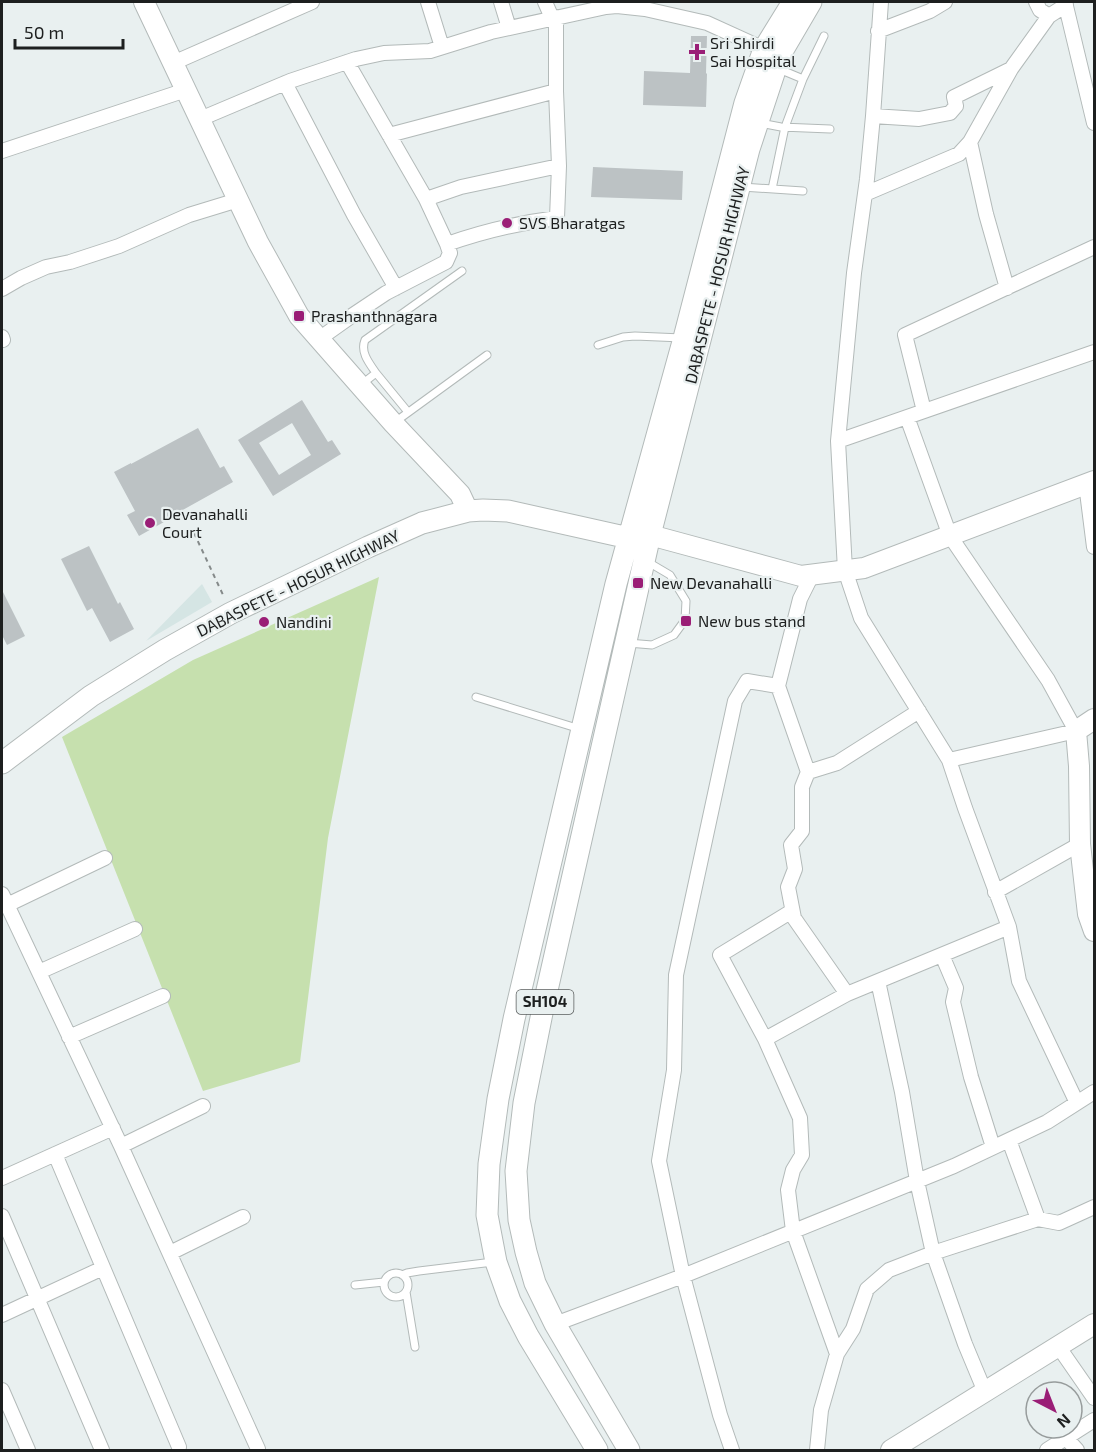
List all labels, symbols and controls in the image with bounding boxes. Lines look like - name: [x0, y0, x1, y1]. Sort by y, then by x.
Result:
- scale bar: [15, 12, 123, 50]
- text: 50 m: [24, 21, 64, 43]
- place label: Sri Shirdi Sai Hospital: [710, 33, 796, 70]
- marker: Sri Shirdi Sai Hospital: [688, 43, 706, 61]
- street label: DABASPETE - HOSUR HIGHWAY: [680, 164, 753, 386]
- place label: SVS Bharatgas: [519, 213, 625, 232]
- marker: SVS Bharatgas: [500, 216, 514, 230]
- place label: Prashanthnagara: [311, 306, 437, 325]
- marker: Prashanthnagara: [292, 309, 306, 323]
- place label: Devanahalli Court: [162, 504, 248, 541]
- marker: Devanahalli Court: [143, 516, 157, 530]
- street label: DABASPETE - HOSUR HIGHWAY: [193, 525, 402, 640]
- place label: New Devanahalli: [650, 573, 772, 592]
- marker: New Devanahalli: [631, 576, 645, 590]
- place label: New bus stand: [698, 611, 806, 630]
- place label: Nandini: [276, 612, 332, 631]
- marker: New bus stand: [679, 614, 693, 628]
- marker: Nandini: [257, 615, 271, 629]
- road number: SH104: [516, 990, 574, 1014]
- north arrow: [1024, 1380, 1084, 1440]
- text: N: [1054, 1411, 1075, 1432]

